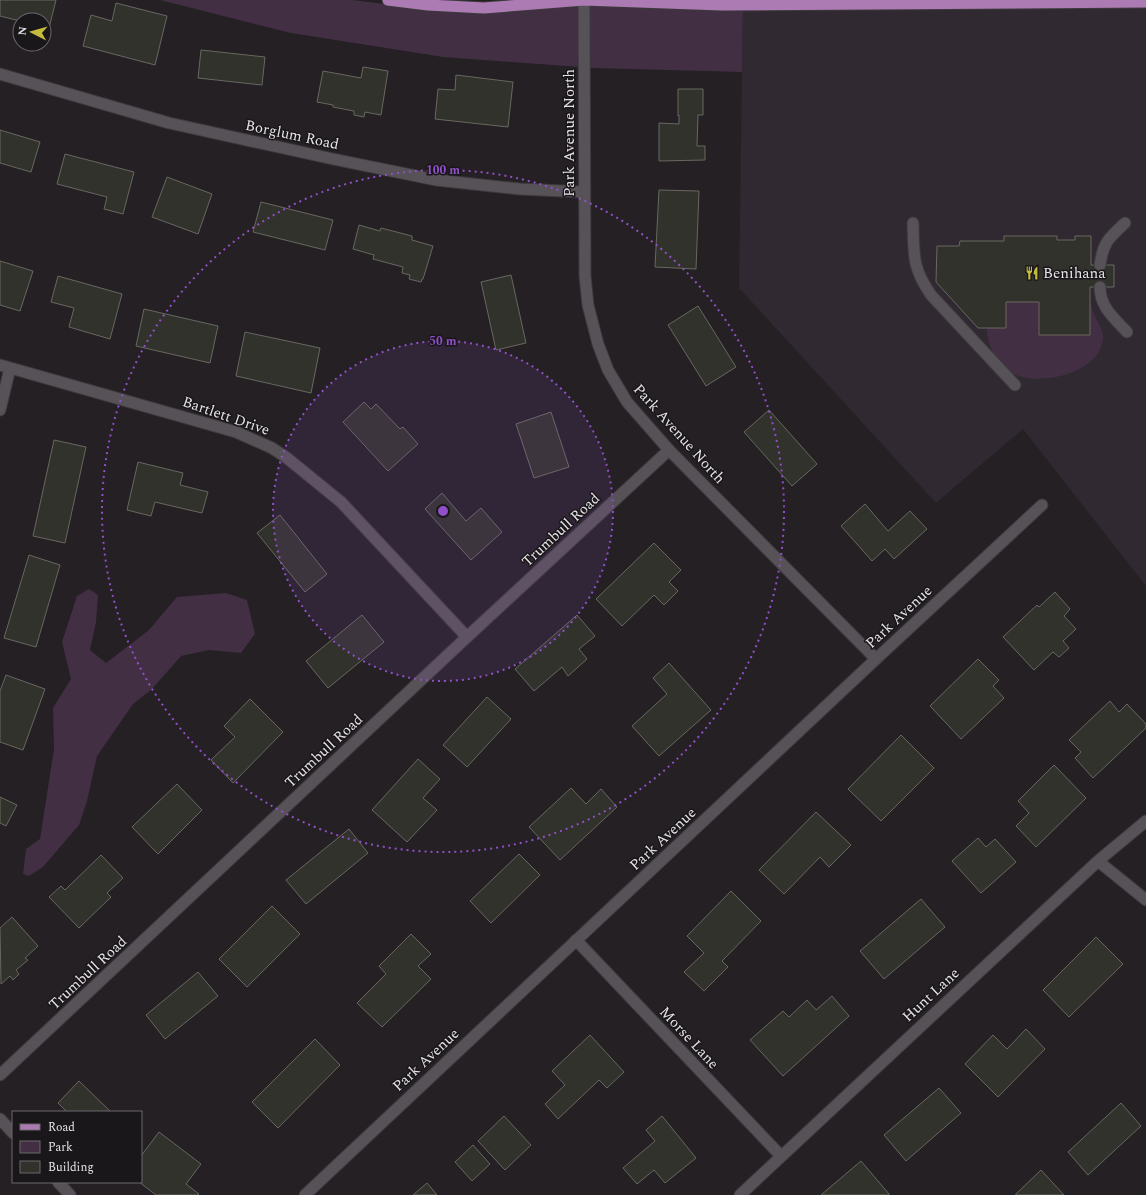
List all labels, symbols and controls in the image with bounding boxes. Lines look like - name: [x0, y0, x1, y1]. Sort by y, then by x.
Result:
- north arrow: [12, 12, 52, 52]
- text: N: [14, 26, 31, 36]
- street label: Park Avenue North: [558, 69, 581, 197]
- street label: Borglum Road: [243, 114, 341, 156]
- text: 100 m: [426, 161, 460, 180]
- place label: Benihana: [1043, 262, 1106, 285]
- restaurant icon: Benihana: [1024, 265, 1040, 281]
- text: 50 m: [429, 332, 457, 351]
- street label: Park Avenue North: [628, 379, 731, 489]
- street label: Bartlett Drive: [179, 390, 273, 442]
- street label: Trumbull Road: [517, 487, 605, 573]
- centre of rings: [436, 504, 450, 518]
- street label: Park Avenue: [860, 580, 938, 654]
- street label: Trumbull Road: [280, 708, 368, 794]
- street label: Park Avenue: [624, 802, 702, 876]
- street label: Trumbull Road: [44, 930, 132, 1016]
- street label: Hunt Lane: [897, 962, 965, 1028]
- street label: Morse Lane: [654, 1001, 724, 1075]
- street label: Park Avenue: [387, 1023, 465, 1097]
- legend: [12, 1111, 142, 1183]
- text: Road: [48, 1118, 75, 1137]
- text: Park: [48, 1138, 73, 1157]
- text: Building: [48, 1158, 94, 1177]

